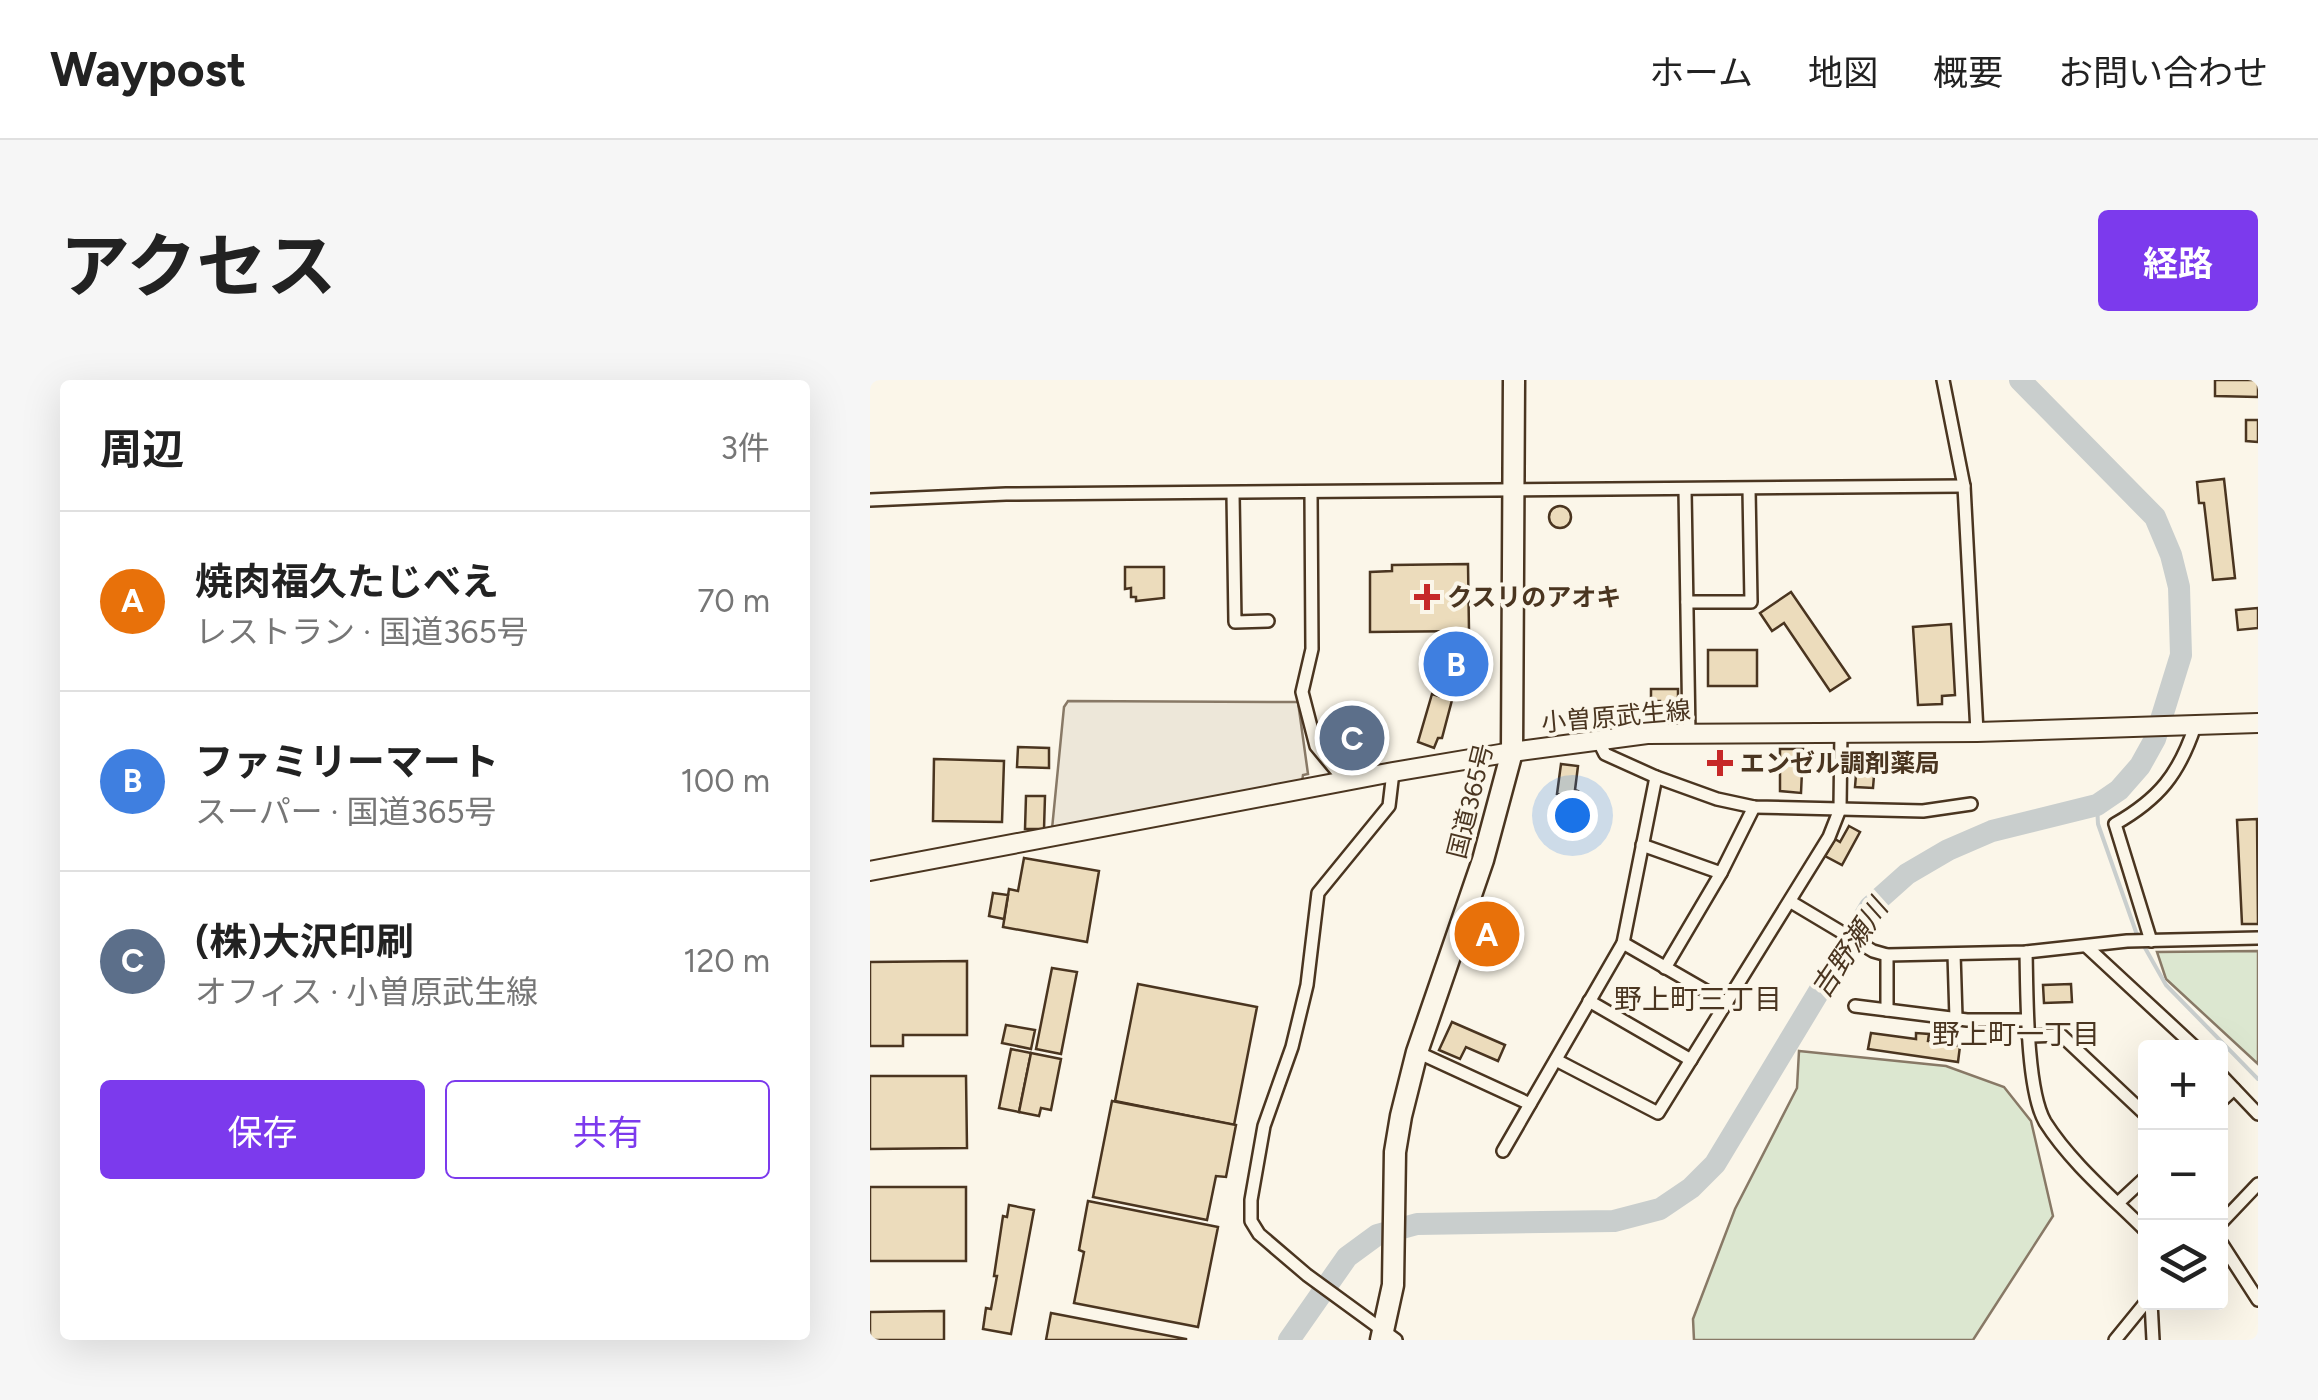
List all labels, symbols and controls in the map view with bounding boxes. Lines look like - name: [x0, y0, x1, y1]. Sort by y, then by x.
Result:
- text: Waypost: [50, 40, 246, 98]
- text: ホーム: [1649, 52, 1753, 94]
- text: 地図: [1808, 52, 1878, 94]
- text: 概要: [1933, 52, 2003, 94]
- text: お問い合わせ: [2058, 52, 2268, 94]
- button: 経路: [2098, 210, 2258, 311]
- text: アクセス: [60, 224, 337, 309]
- text: 周辺: [100, 424, 184, 475]
- text: 3件: [721, 429, 770, 467]
- text: 焼肉福久たじべえ: [195, 559, 499, 605]
- text: A: [121, 582, 144, 620]
- text: 70 m: [697, 582, 770, 620]
- place label: クスリのアオキ: [1447, 582, 1621, 612]
- marker: クスリのアオキ: [1416, 586, 1438, 608]
- text: レストラン · 国道365号: [195, 613, 529, 651]
- pin: B: [1424, 626, 1488, 702]
- street label: 小曽原武生線: [1540, 695, 1692, 737]
- pin: C: [1320, 700, 1384, 776]
- text: ファミリーマート: [195, 739, 499, 785]
- street label: 国道365号: [1441, 741, 1499, 861]
- place label: エンゼル調剤薬局: [1740, 748, 1940, 778]
- marker: エンゼル調剤薬局: [1709, 752, 1731, 774]
- text: B: [123, 762, 142, 800]
- text: 100 m: [681, 762, 770, 800]
- your location: [1547, 790, 1598, 841]
- text: スーパー · 国道365号: [195, 793, 497, 831]
- water label: 吉野瀬川: [1804, 890, 1896, 1004]
- pin: A: [1454, 896, 1520, 972]
- text: (株)大沢印刷: [195, 919, 414, 965]
- text: C: [121, 942, 144, 980]
- text: 120 m: [683, 942, 770, 980]
- text: オフィス · 小曽原武生線: [195, 973, 538, 1011]
- district label: 野上町三丁目: [1614, 982, 1782, 1016]
- district label: 野上町一丁目: [1932, 1017, 2100, 1051]
- map controls: [2138, 1040, 2228, 1310]
- button: +: [2138, 1040, 2228, 1130]
- button: 保存: [100, 1080, 425, 1179]
- button: 共有: [445, 1080, 770, 1179]
- button: −: [2138, 1130, 2228, 1220]
- button: layers: [2138, 1220, 2228, 1310]

